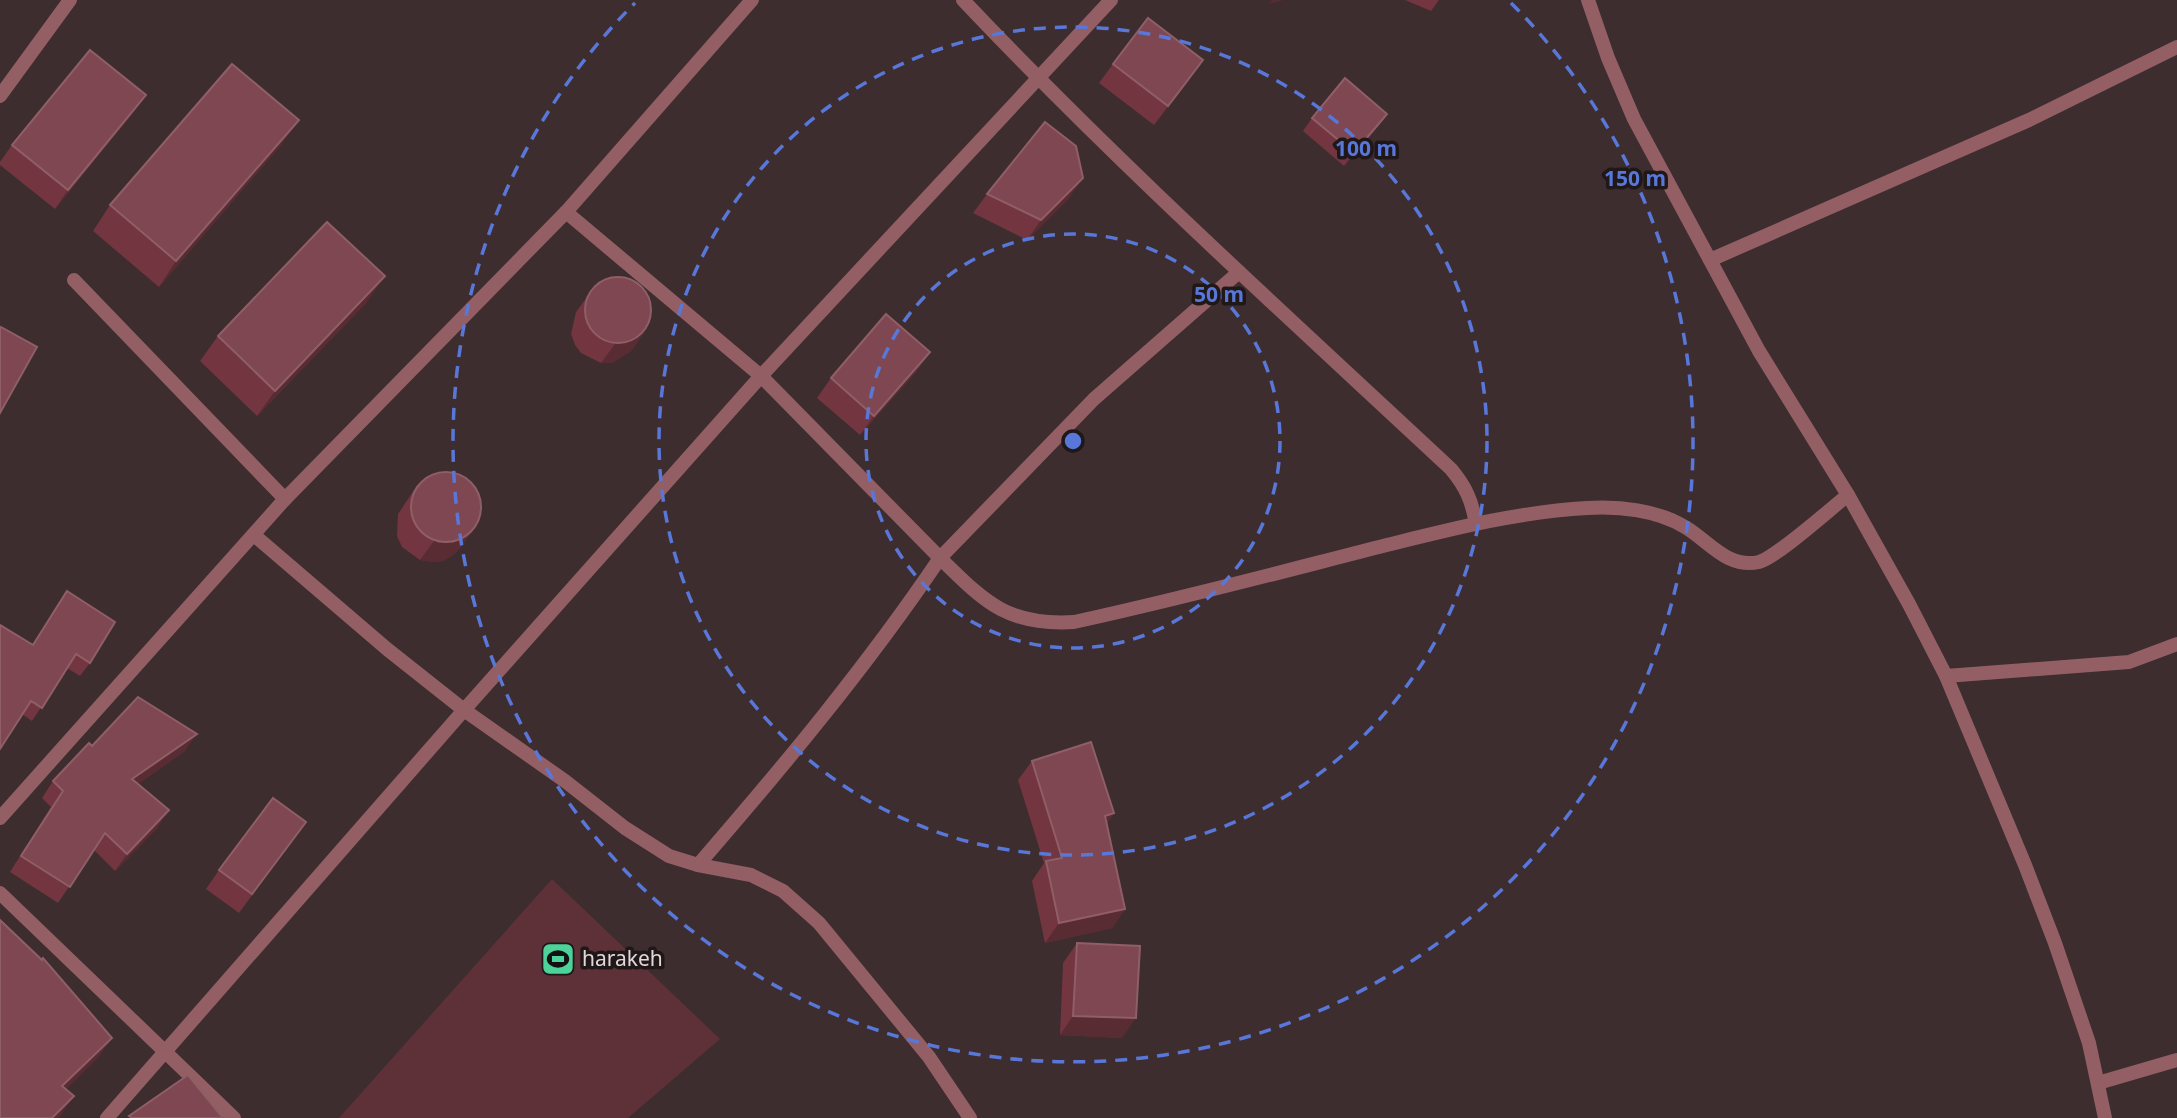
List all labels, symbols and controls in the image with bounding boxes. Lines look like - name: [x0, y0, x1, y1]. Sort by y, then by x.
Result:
- text: 100 m: [1335, 134, 1397, 162]
- text: 150 m: [1604, 164, 1666, 192]
- text: 50 m: [1194, 280, 1244, 308]
- centre of rings: [1061, 429, 1085, 453]
- sports icon: harakeh: [539, 940, 577, 978]
- place label: harakeh: [582, 944, 663, 972]

